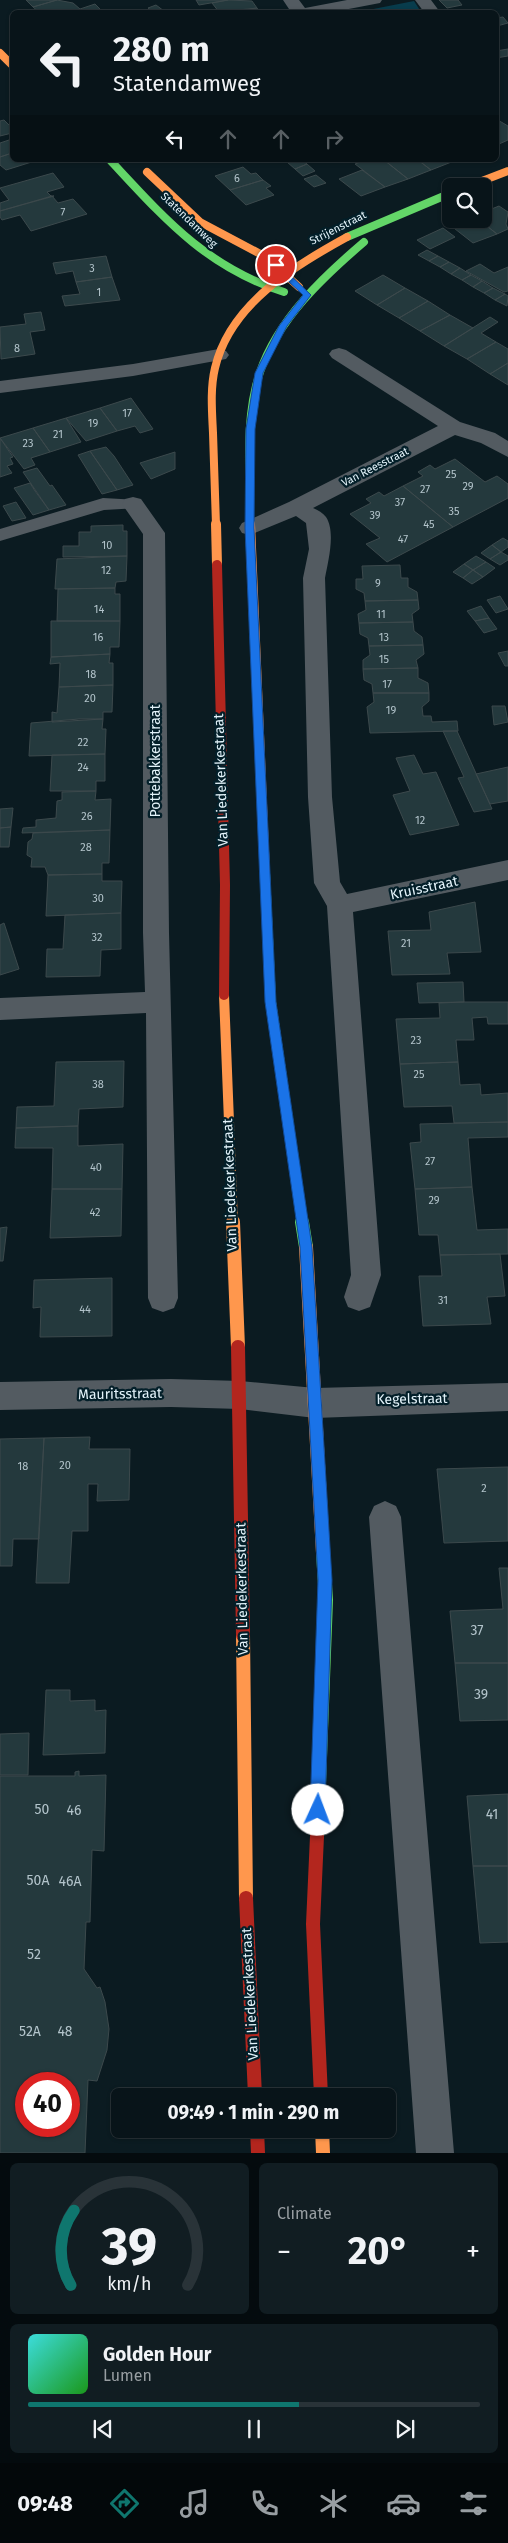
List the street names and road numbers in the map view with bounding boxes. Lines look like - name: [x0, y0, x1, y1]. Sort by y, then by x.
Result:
- street label: Statendamweg: [158, 190, 220, 250]
- street label: Strijenstraat: [308, 208, 368, 248]
- street label: Van Reesstraat: [339, 445, 411, 489]
- street label: Pottebakkerstraat: [147, 704, 164, 817]
- street label: Van Liedekerkestraat: [210, 712, 232, 847]
- street label: Kruisstraat: [389, 872, 460, 903]
- street label: Van Liedekerkestraat: [219, 1117, 241, 1252]
- street label: Mauritsstraat: [78, 1385, 163, 1403]
- street label: Kegelstraat: [376, 1390, 449, 1408]
- street label: Van Liedekerkestraat: [232, 1522, 252, 1656]
- street label: Van Liedekerkestraat: [238, 1926, 262, 2061]

